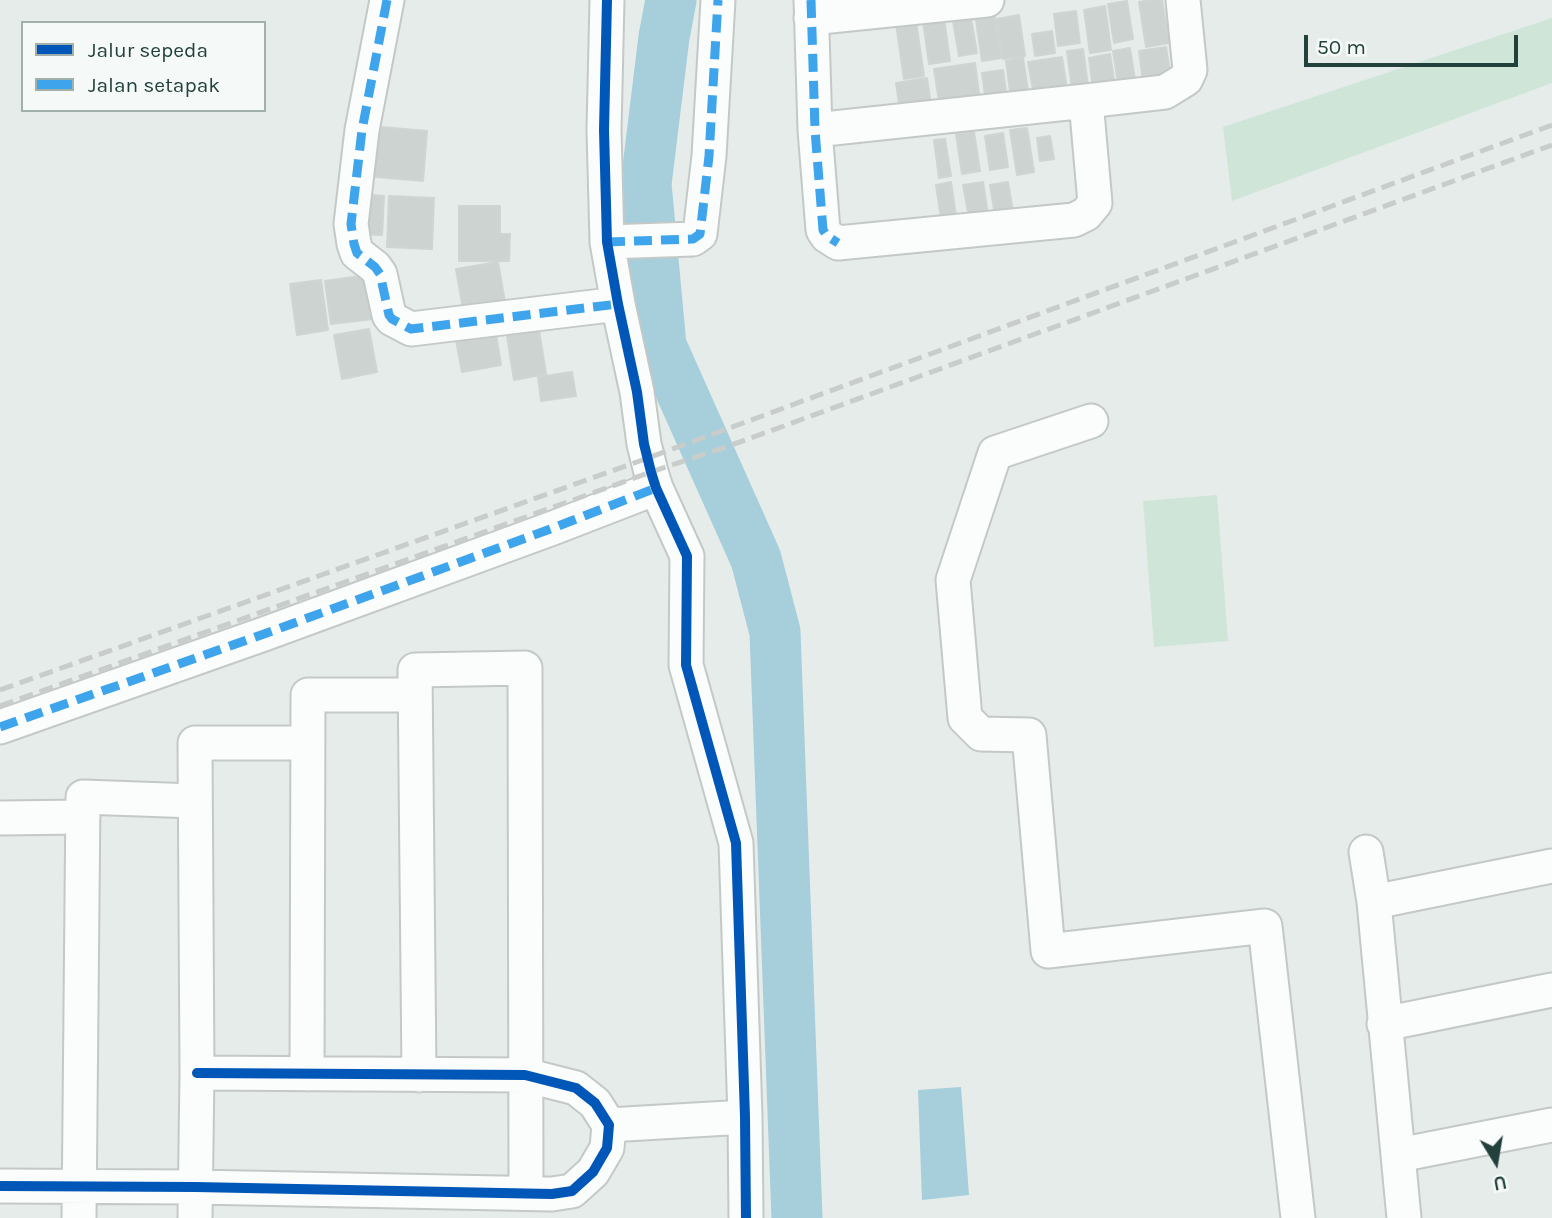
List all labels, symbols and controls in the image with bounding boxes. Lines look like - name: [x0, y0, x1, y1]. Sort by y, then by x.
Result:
- legend: [21, 21, 266, 112]
- scale bar: [1307, 21, 1520, 65]
- text: 50 m: [1317, 35, 1366, 59]
- text: Jalur sepeda: [88, 38, 208, 62]
- text: Jalan setapak: [88, 73, 220, 97]
- north arrow: [1461, 1127, 1531, 1197]
- text: U: [1491, 1171, 1509, 1195]

